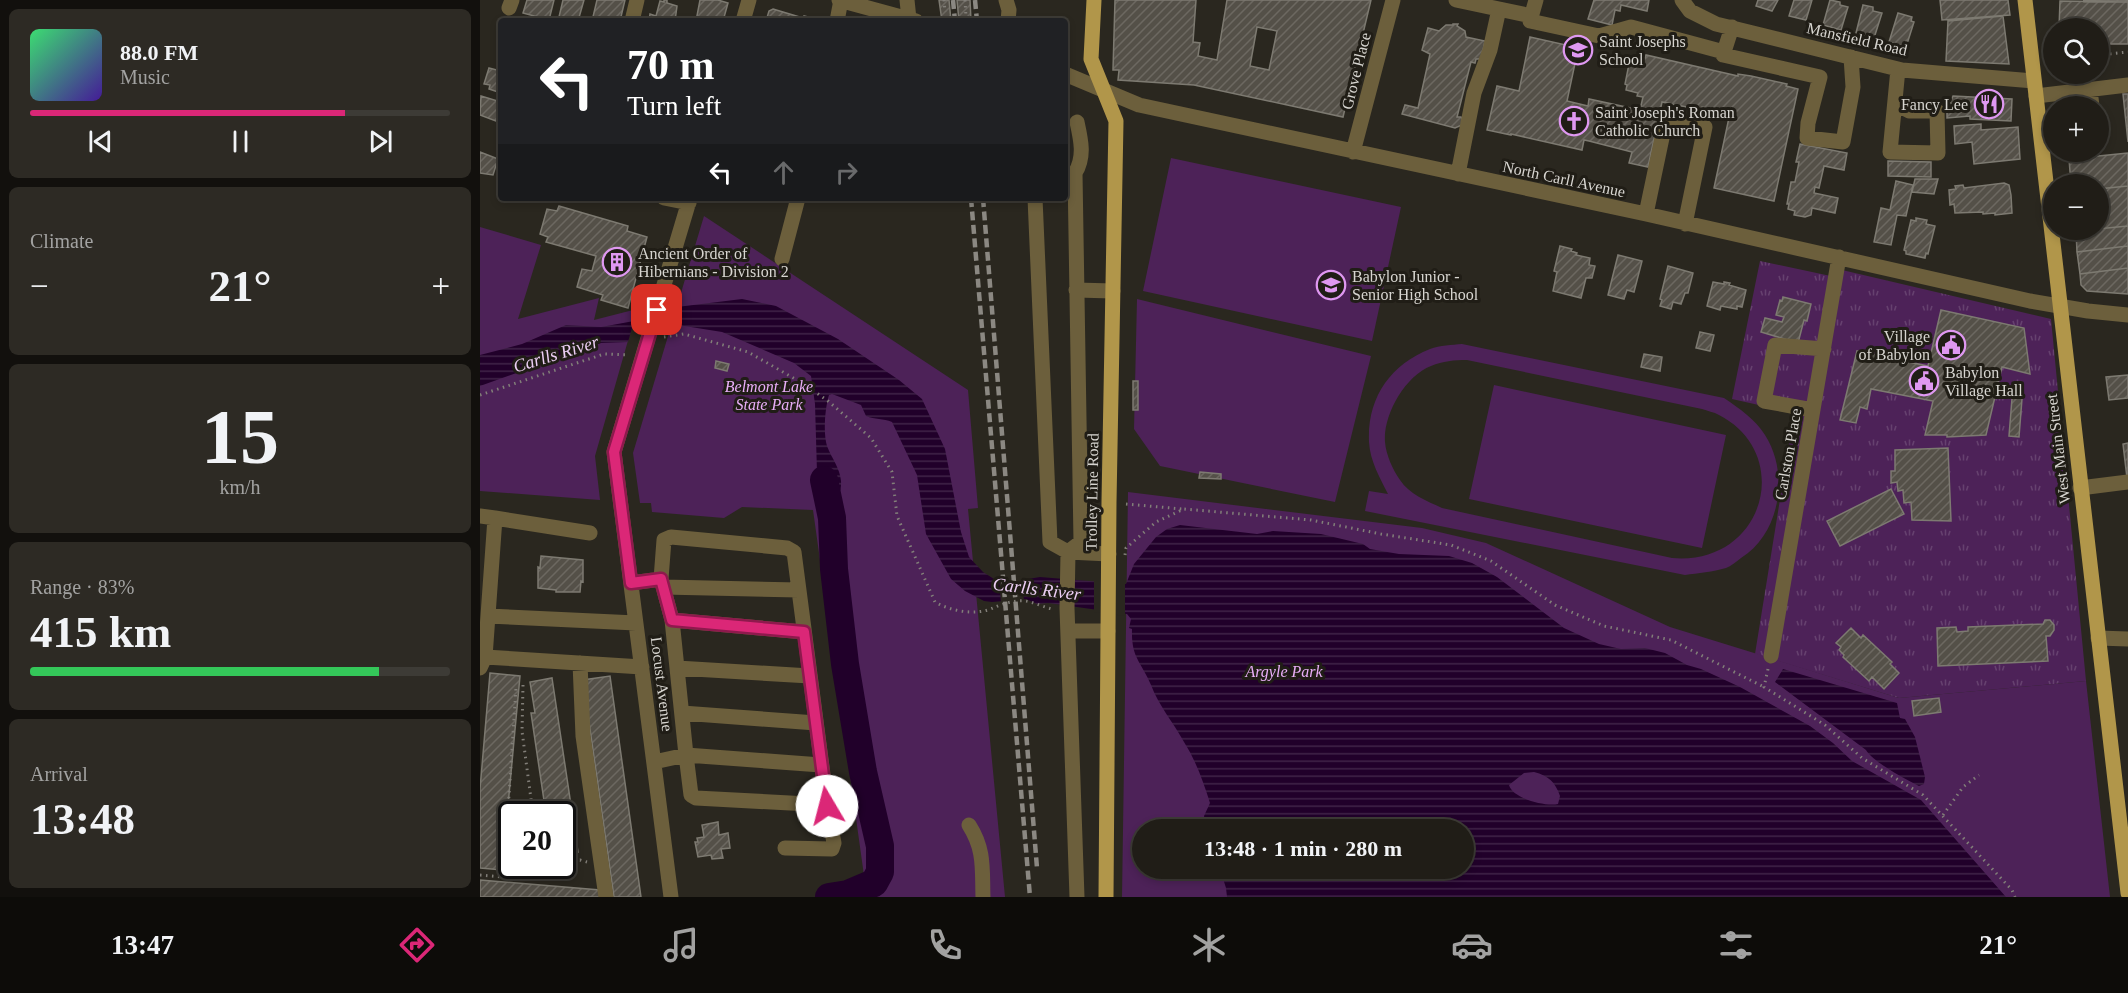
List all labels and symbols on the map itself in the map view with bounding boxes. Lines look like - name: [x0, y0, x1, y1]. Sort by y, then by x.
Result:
- street label: Mansfield Road: [1805, 19, 1909, 59]
- street label: Grove Place: [1338, 31, 1374, 111]
- place label: Saint Josephs School: [1599, 33, 1686, 68]
- school or university icon: Saint Josephs School: [1562, 34, 1594, 66]
- restaurant icon: Fancy Lee: [1973, 88, 2005, 120]
- place label: Fancy Lee: [1901, 96, 1968, 114]
- place label: Saint Joseph's Roman Catholic Church: [1595, 104, 1735, 139]
- church icon: Saint Joseph's Roman Catholic Church: [1558, 105, 1590, 137]
- street label: North Carll Avenue: [1501, 158, 1627, 200]
- place label: Ancient Order of Hibernians - Division 2: [638, 245, 789, 280]
- building icon: Ancient Order of Hibernians - Division 2: [601, 246, 633, 278]
- place label: Babylon Junior - Senior High School: [1352, 268, 1479, 304]
- school or university icon: Babylon Junior - Senior High School: [1315, 269, 1347, 301]
- pin: [631, 284, 682, 335]
- place label: Village of Babylon: [1858, 328, 1930, 364]
- public building icon: Village of Babylon: [1935, 329, 1967, 361]
- water label: Carlls River: [511, 331, 602, 377]
- place label: Babylon Village Hall: [1945, 364, 2023, 400]
- public building icon: Babylon Village Hall: [1908, 365, 1940, 397]
- park label: Belmont Lake State Park: [725, 378, 813, 413]
- street label: West Main Street: [2043, 392, 2073, 505]
- street label: Carlston Place: [1772, 407, 1804, 501]
- street label: Trolley Line Road: [1082, 433, 1103, 551]
- water label: Carlls River: [992, 574, 1083, 604]
- street label: Locust Avenue: [648, 636, 676, 732]
- park label: Argyle Park: [1244, 663, 1323, 681]
- position arrow: [795, 774, 859, 838]
- speed limit sign: 20: [498, 801, 576, 879]

